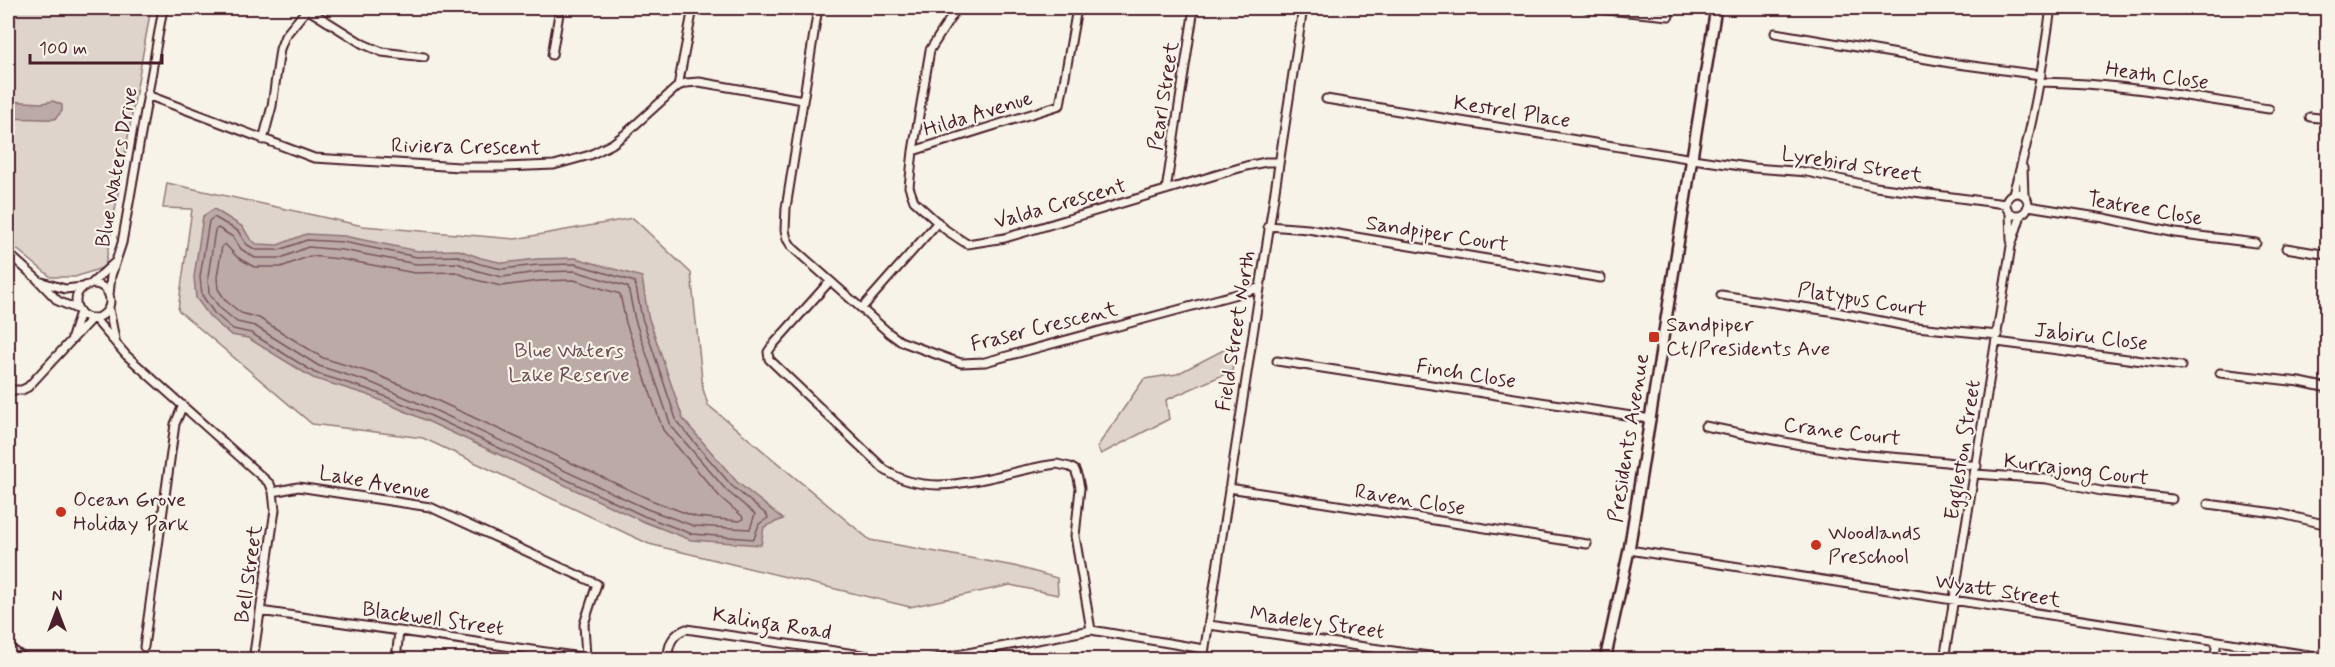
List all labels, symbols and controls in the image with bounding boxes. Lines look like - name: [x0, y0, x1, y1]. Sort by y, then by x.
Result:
- scale bar: [30, 27, 162, 65]
- text: 100 m: [39, 37, 87, 61]
- street label: Pearl Street: [1142, 39, 1187, 153]
- street label: Heath Close: [2104, 55, 2210, 97]
- street label: Hilda Avenue: [920, 84, 1036, 144]
- street label: Blue Waters Drive: [89, 85, 145, 249]
- street label: Kestrel Place: [1452, 89, 1572, 135]
- street label: Riviera Crescent: [391, 132, 541, 162]
- street label: Lyrebird Street: [1780, 140, 1925, 190]
- street label: Valda Crescent: [991, 172, 1129, 236]
- street label: Teatree Close: [2085, 185, 2205, 233]
- street label: Sandpiper Court: [1364, 209, 1510, 259]
- street label: Field Street North: [1209, 249, 1263, 413]
- street label: Platypus Court: [1796, 276, 1928, 324]
- street label: Fraser Crescent: [968, 295, 1121, 359]
- place label: Sandpiper Ct/Presidents Ave: [1666, 311, 1830, 363]
- street label: Jabiru Close: [2033, 316, 2149, 358]
- marker: Sandpiper Ct/Presidents Ave: [1647, 330, 1661, 344]
- park label: Blue Waters Lake Reserve: [508, 337, 630, 389]
- street label: Finch Close: [1414, 352, 1518, 396]
- street label: Presidents Avenue: [1602, 352, 1656, 524]
- street label: Eggleston Street: [1938, 378, 1990, 522]
- street label: Crane Court: [1782, 411, 1902, 453]
- street label: Kurrajong Court: [2002, 447, 2150, 494]
- street label: Lake Avenue: [317, 459, 433, 507]
- street label: Raven Close: [1353, 477, 1467, 523]
- place label: Ocean Grove Holiday Park: [73, 486, 189, 538]
- marker: Ocean Grove Holiday Park: [54, 505, 68, 519]
- place label: Woodlands Preschool: [1828, 519, 1921, 571]
- street label: Bell Street: [228, 523, 270, 625]
- marker: Woodlands Preschool: [1809, 538, 1823, 552]
- street label: Wyatt Street: [1933, 567, 2064, 615]
- north arrow: [27, 580, 87, 640]
- text: N: [52, 586, 62, 607]
- street label: Blackwell Street: [360, 595, 506, 643]
- street label: Madeley Street: [1248, 600, 1386, 646]
- street label: Kalinga Road: [710, 601, 833, 649]

